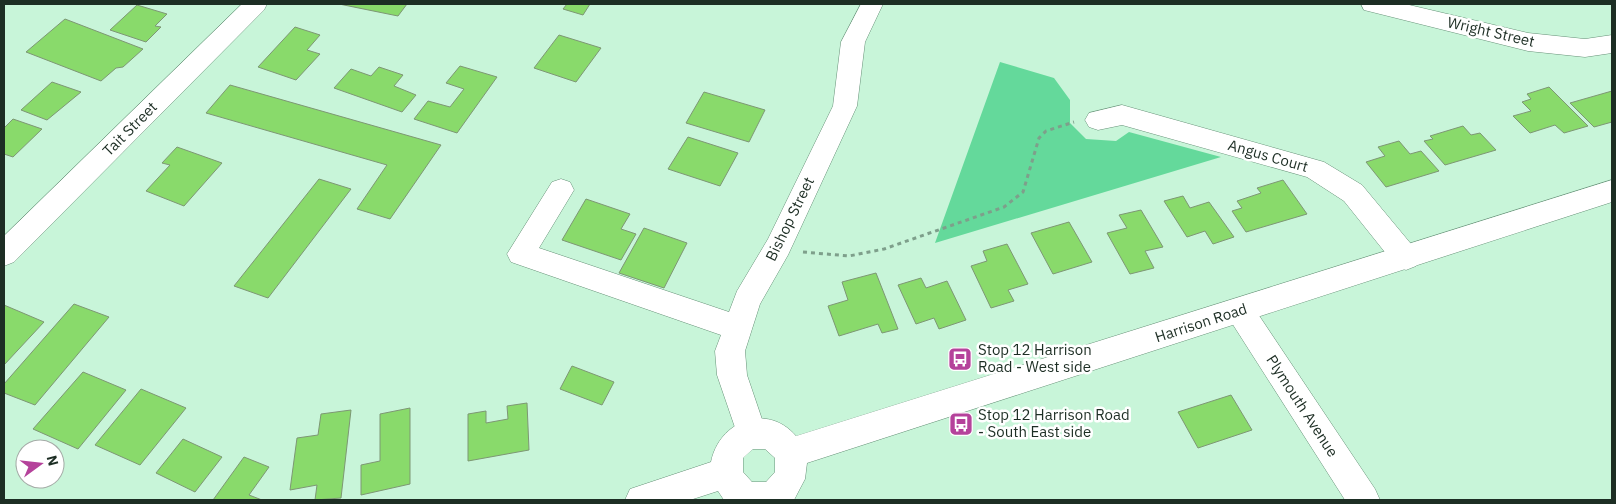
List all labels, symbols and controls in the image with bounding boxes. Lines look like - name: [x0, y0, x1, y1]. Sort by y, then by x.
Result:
- street label: Wright Street: [1446, 12, 1537, 51]
- street label: Tait Street: [98, 97, 161, 160]
- street label: Angus Court: [1226, 135, 1310, 176]
- street label: Bishop Street: [761, 174, 818, 264]
- street label: Harrison Road: [1152, 299, 1249, 346]
- place label: Stop 12 Harrison Road - West side: [978, 340, 1092, 376]
- bus stop icon: Stop 12 Harrison Road - West side: [947, 346, 973, 372]
- street label: Plymouth Avenue: [1262, 351, 1343, 460]
- place label: Stop 12 Harrison Road - South East side: [978, 405, 1130, 441]
- bus stop icon: Stop 12 Harrison Road - South East side: [948, 411, 974, 437]
- north arrow: [15, 439, 65, 489]
- text: N: [43, 453, 63, 468]

